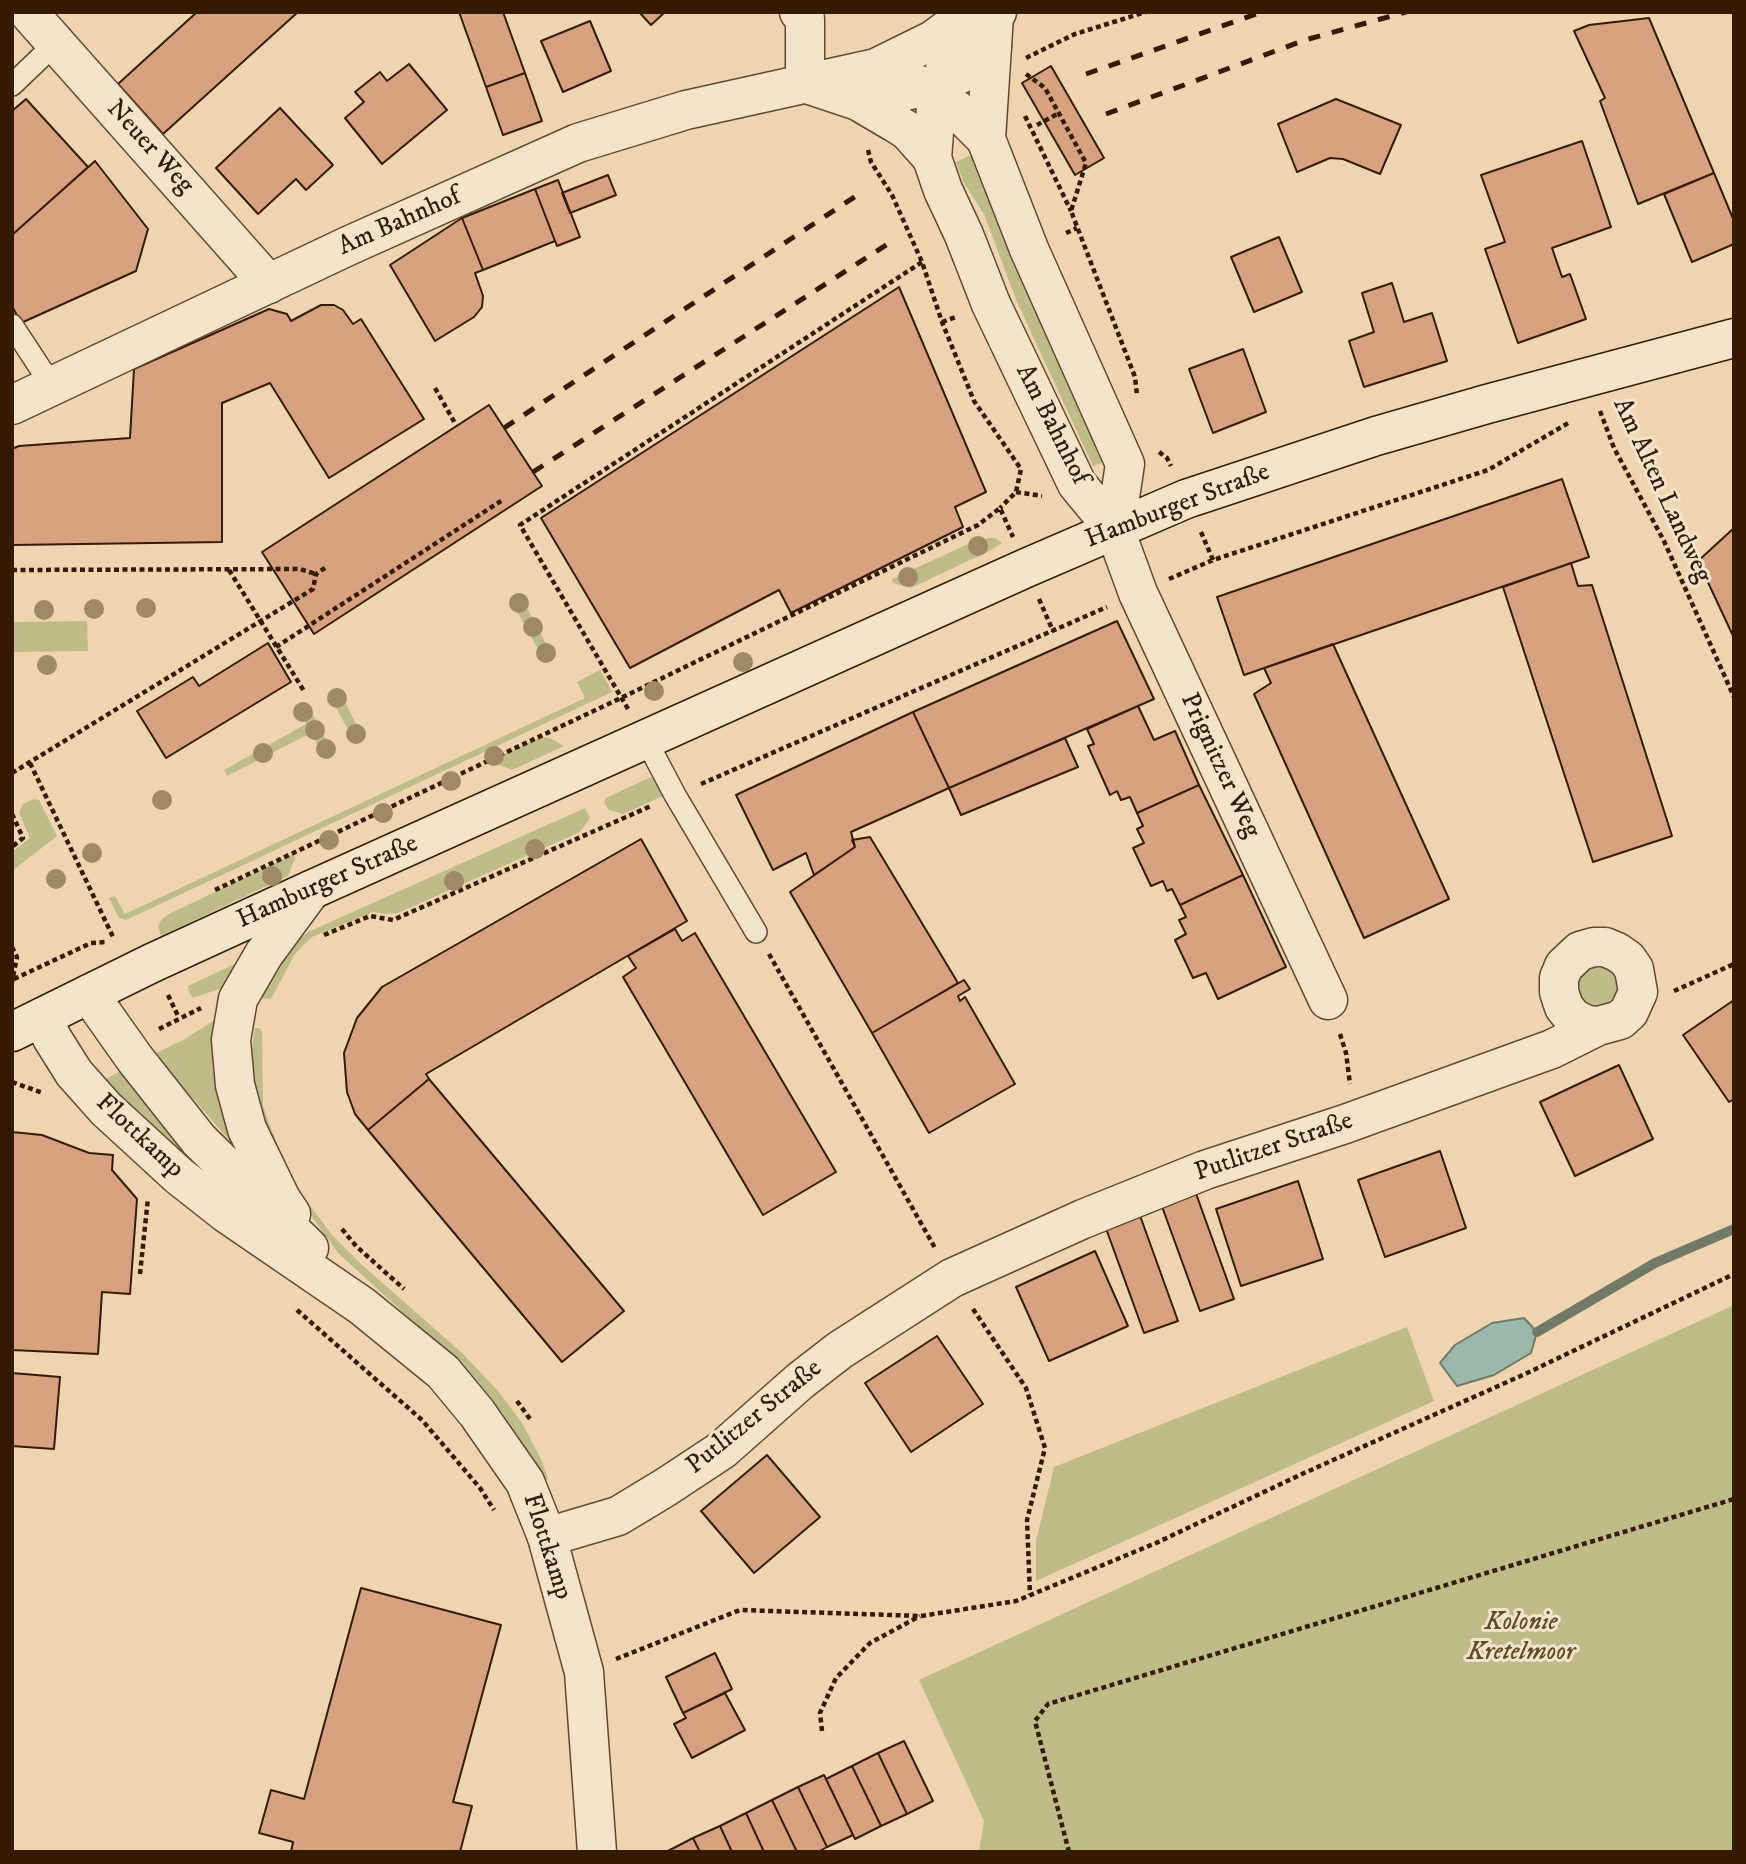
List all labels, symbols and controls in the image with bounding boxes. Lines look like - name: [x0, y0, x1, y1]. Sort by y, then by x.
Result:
- street label: Neuer Weg: [99, 94, 199, 202]
- street label: Am Bahnhof: [334, 182, 466, 264]
- street label: Am Bahnhof: [1007, 360, 1095, 490]
- street label: Am Alten Landweg: [1605, 394, 1717, 588]
- street label: Hamburger Straße: [1082, 458, 1274, 556]
- street label: Prignitzer Weg: [1172, 689, 1266, 843]
- street label: Hamburger Straße: [233, 829, 423, 937]
- street label: Flottkamp: [88, 1088, 190, 1186]
- street label: Putlitzer Straße: [1191, 1106, 1357, 1190]
- street label: Putlitzer Straße: [681, 1354, 829, 1482]
- street label: Flottkamp: [514, 1490, 578, 1604]
- park label: Kolonie Kretelmoor: [1467, 1608, 1575, 1670]

